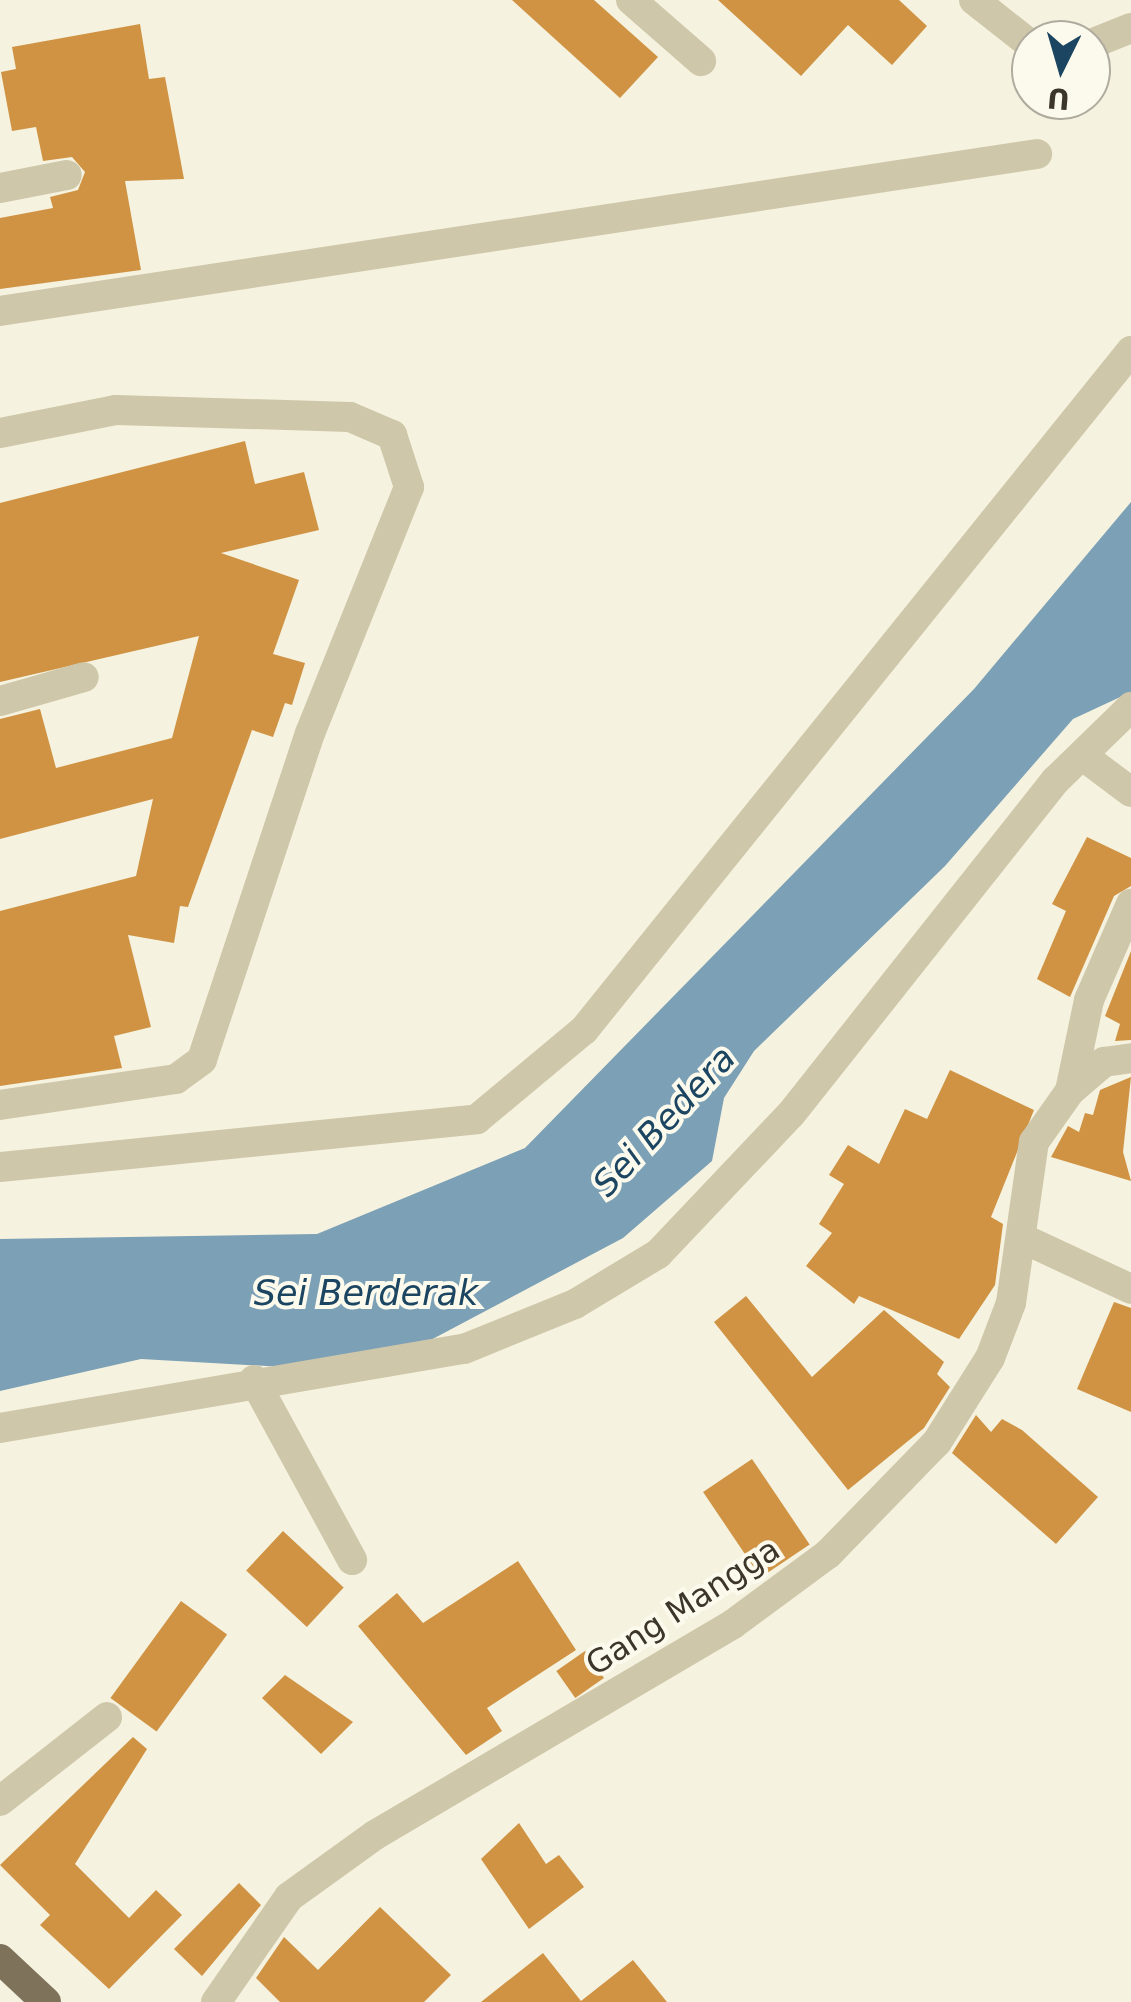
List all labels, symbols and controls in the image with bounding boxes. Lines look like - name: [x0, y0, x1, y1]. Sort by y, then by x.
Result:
- north arrow: [1011, 20, 1111, 120]
- text: U: [1046, 81, 1071, 116]
- water label: Sei Bedera: [584, 1037, 744, 1205]
- water label: Sei Berderak: [254, 1272, 478, 1314]
- street label: Gang Mangga: [579, 1530, 787, 1684]

